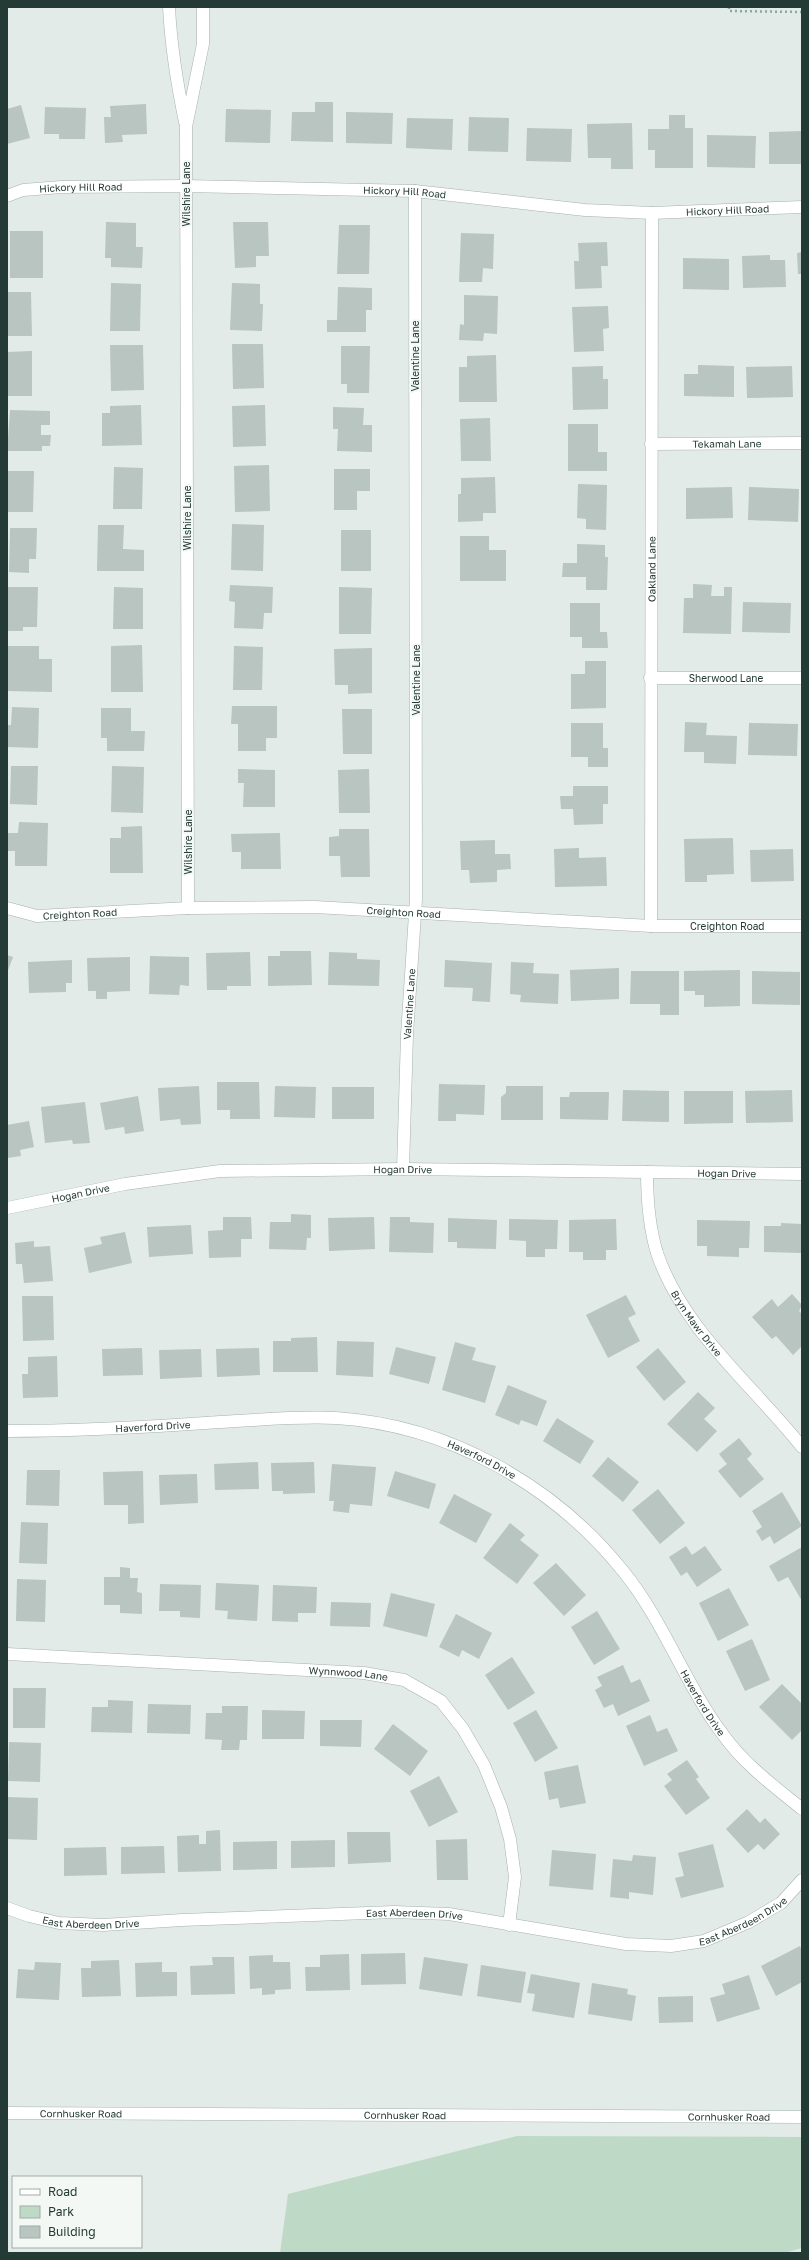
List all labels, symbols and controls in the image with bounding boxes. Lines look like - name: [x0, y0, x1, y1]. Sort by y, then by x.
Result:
- street label: Wilshire Lane: [180, 161, 192, 227]
- street label: Hickory Hill Road: [39, 181, 122, 195]
- street label: Hickory Hill Road: [363, 184, 447, 200]
- street label: Hickory Hill Road: [686, 202, 769, 218]
- street label: Valentine Lane: [409, 320, 421, 392]
- street label: Tekamah Lane: [692, 437, 762, 450]
- street label: Wilshire Lane: [181, 485, 193, 551]
- street label: Oakland Lane: [645, 536, 658, 602]
- street label: Valentine Lane: [410, 644, 422, 716]
- street label: Sherwood Lane: [689, 672, 763, 684]
- street label: Wilshire Lane: [182, 809, 194, 875]
- street label: Creighton Road: [366, 904, 441, 920]
- street label: Creighton Road: [42, 906, 117, 922]
- street label: Creighton Road: [690, 920, 764, 932]
- street label: Valentine Lane: [401, 968, 417, 1040]
- street label: Hogan Drive: [373, 1163, 432, 1175]
- street label: Hogan Drive: [697, 1167, 756, 1179]
- street label: Hogan Drive: [50, 1181, 111, 1205]
- street label: Bryn Mawr Drive: [669, 1288, 725, 1359]
- street label: Haverford Drive: [115, 1418, 191, 1434]
- street label: Haverford Drive: [446, 1437, 518, 1481]
- street label: Wynnwood Lane: [308, 1664, 389, 1683]
- street label: Haverford Drive: [678, 1668, 728, 1738]
- street label: East Aberdeen Drive: [698, 1894, 790, 1948]
- street label: East Aberdeen Drive: [366, 1906, 464, 1922]
- street label: East Aberdeen Drive: [41, 1913, 140, 1931]
- street label: Cornhusker Road: [40, 2107, 122, 2120]
- street label: Cornhusker Road: [364, 2109, 446, 2121]
- street label: Cornhusker Road: [688, 2110, 770, 2123]
- legend: [12, 2176, 142, 2248]
- text: Road: [48, 2184, 77, 2199]
- text: Park: [48, 2204, 74, 2219]
- text: Building: [48, 2224, 96, 2239]

